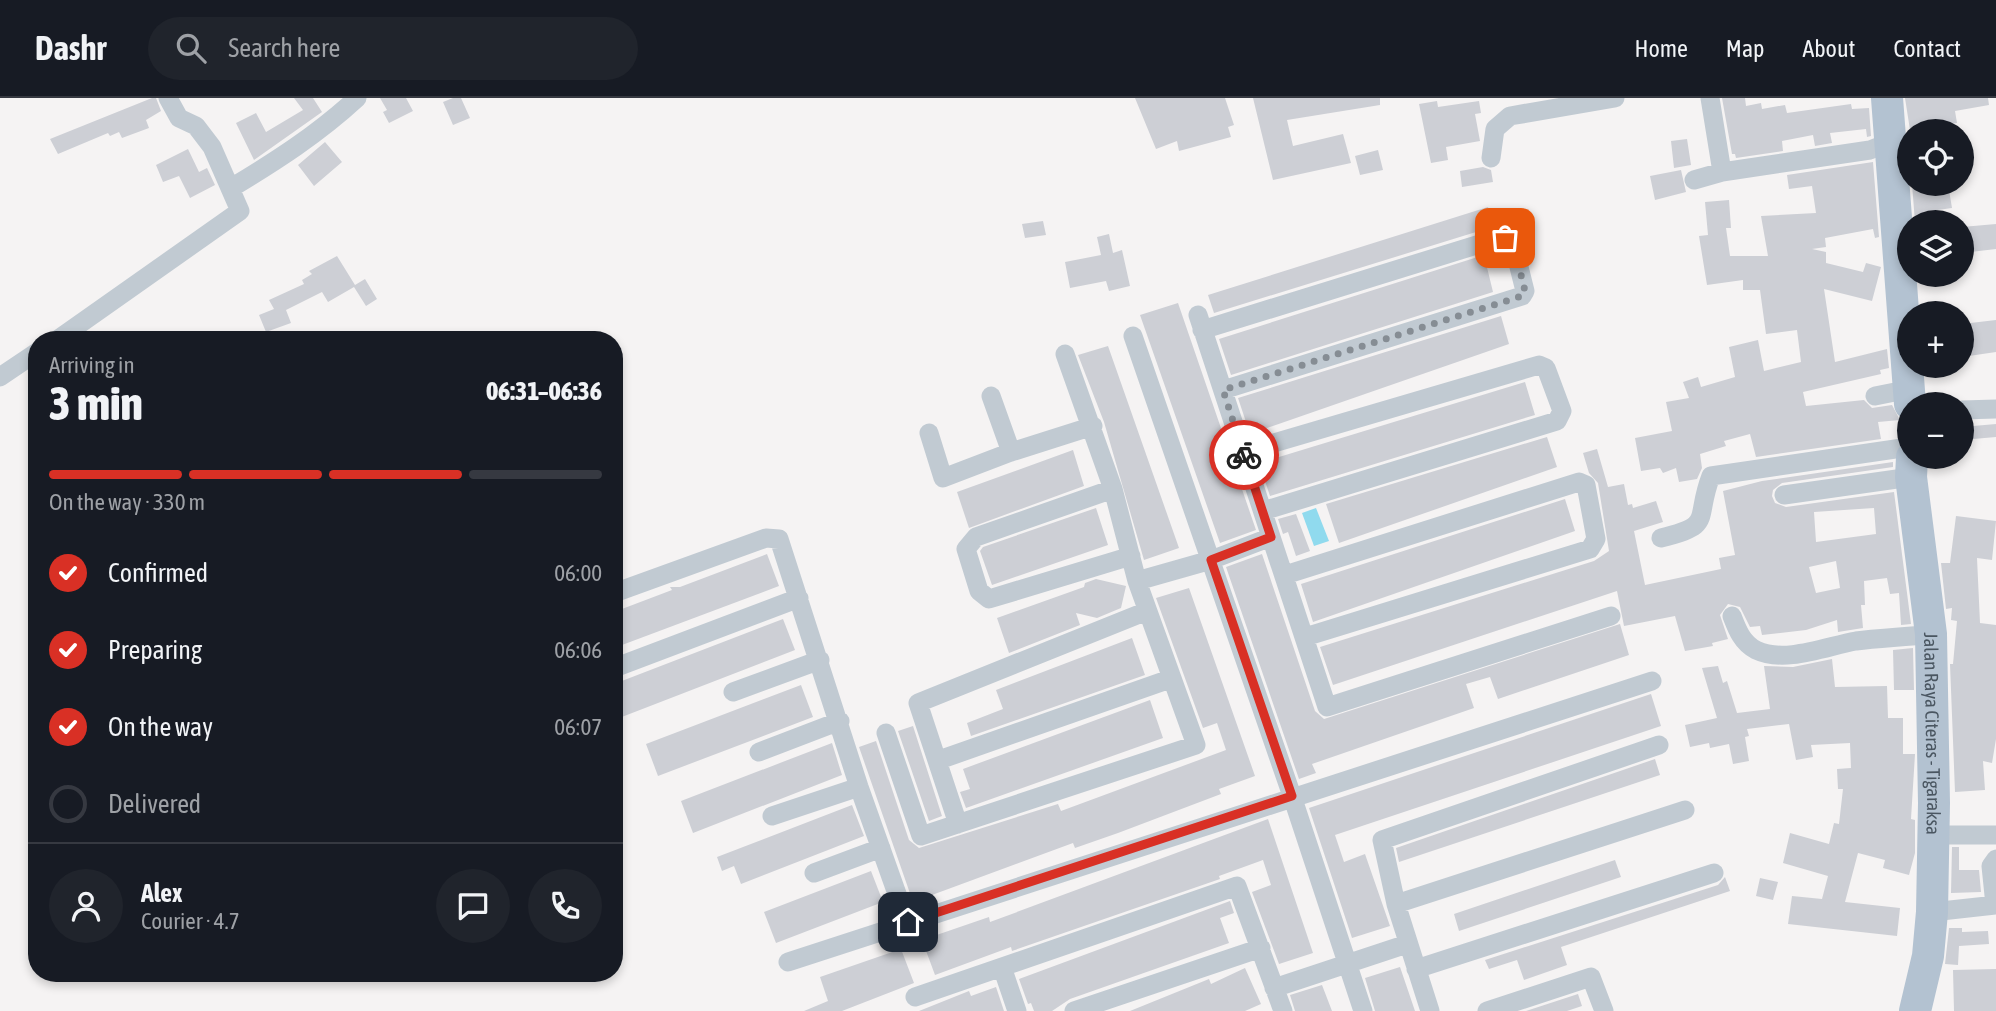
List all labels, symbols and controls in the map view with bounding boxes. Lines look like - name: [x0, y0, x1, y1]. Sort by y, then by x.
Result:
- search box: [148, 17, 638, 80]
- text: Dashr: [35, 29, 106, 67]
- icon: search: [172, 29, 210, 67]
- text: Search here: [228, 33, 340, 63]
- text: Home: [1634, 35, 1688, 62]
- text: Map: [1726, 35, 1764, 62]
- text: About: [1802, 35, 1855, 62]
- text: Contact: [1893, 35, 1961, 62]
- map controls: [1897, 119, 1974, 469]
- button: locate: [1897, 119, 1974, 196]
- pin: [1475, 208, 1535, 268]
- button: layers: [1897, 210, 1974, 287]
- icon: bag: [1486, 219, 1524, 257]
- button: +: [1897, 301, 1974, 378]
- text: Arriving in: [49, 352, 135, 378]
- text: 06:31–06:36: [486, 376, 602, 406]
- text: 3 min: [49, 377, 143, 430]
- button: −: [1897, 392, 1974, 469]
- courier: [1209, 420, 1279, 490]
- icon: bike: [1225, 436, 1263, 474]
- text: On the way · 330 m: [49, 489, 205, 515]
- icon: check: [49, 554, 87, 592]
- text: Confirmed: [108, 558, 208, 588]
- text: 06:00: [554, 560, 602, 586]
- icon: check: [49, 631, 87, 669]
- street label: Jalan Raya Citeras - Tigaraksa: [1920, 632, 1945, 835]
- text: Preparing: [108, 635, 202, 665]
- text: 06:06: [554, 637, 602, 663]
- icon: check: [49, 708, 87, 746]
- text: On the way: [108, 712, 213, 742]
- text: 06:07: [554, 714, 602, 740]
- text: Delivered: [108, 789, 201, 819]
- button: person: [49, 869, 123, 943]
- button: chat: [436, 869, 510, 943]
- button: phone: [528, 869, 602, 943]
- text: Alex: [141, 878, 182, 908]
- pin: [878, 892, 938, 952]
- icon: home: [889, 903, 927, 941]
- text: Courier · 4.7: [141, 908, 240, 934]

